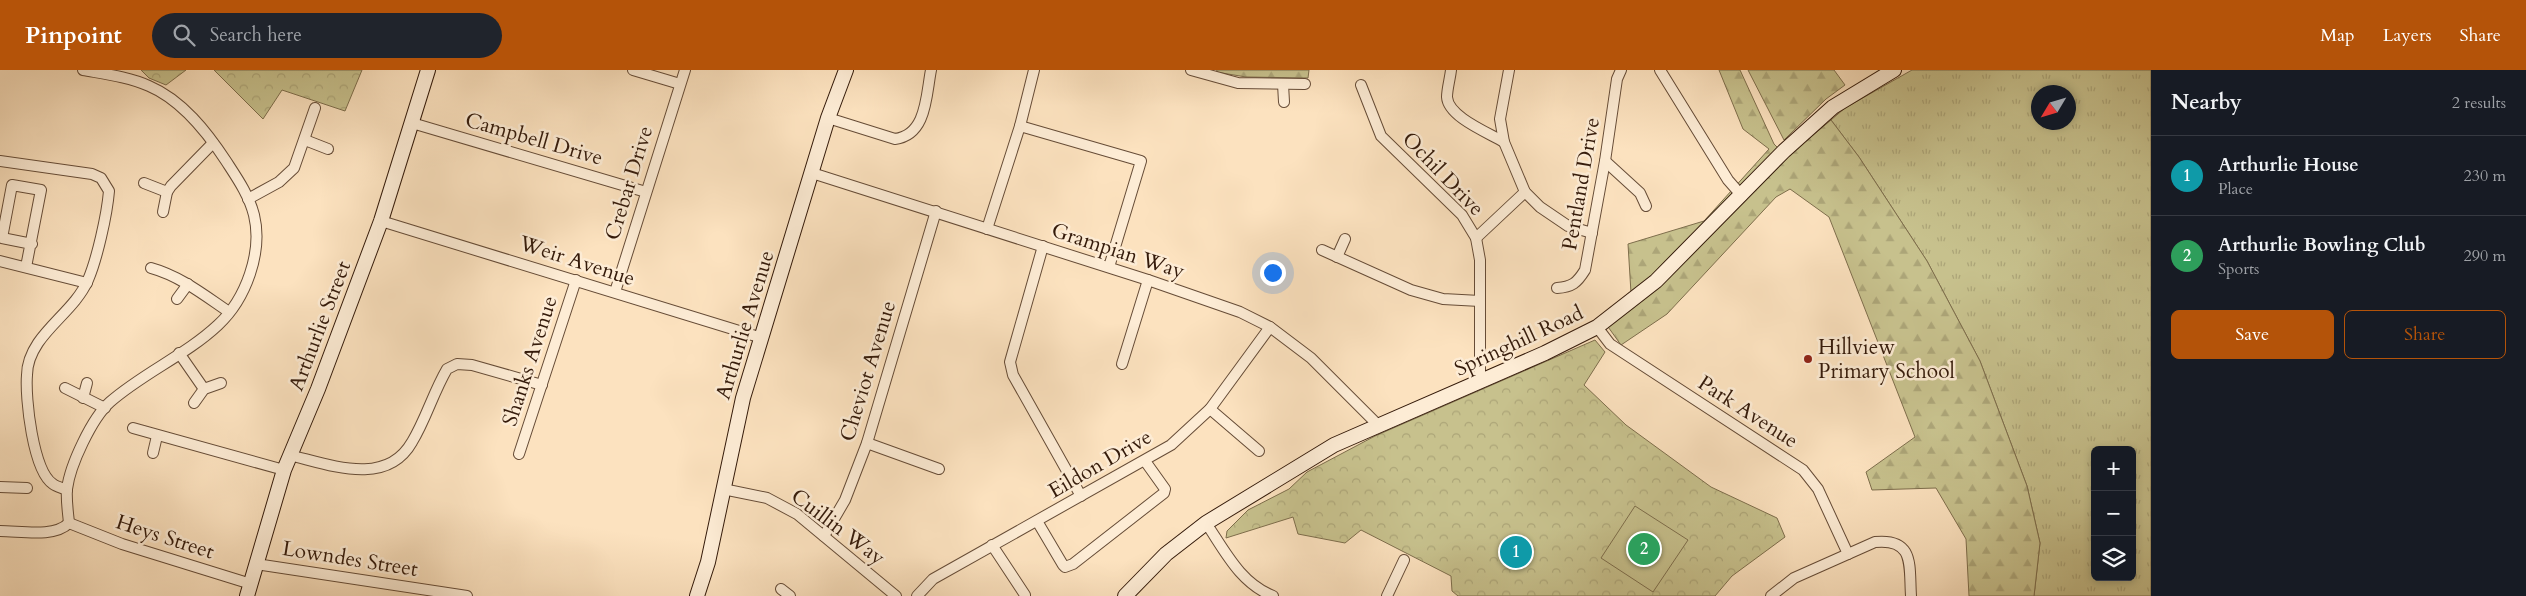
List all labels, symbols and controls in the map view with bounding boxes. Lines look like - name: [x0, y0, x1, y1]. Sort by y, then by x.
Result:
- search box: [152, 13, 502, 58]
- text: Pinpoint: [25, 19, 122, 52]
- icon: search: [170, 21, 198, 49]
- text: Search here: [210, 22, 302, 48]
- text: Map: [2320, 23, 2355, 48]
- text: Layers: [2383, 23, 2432, 48]
- text: Share: [2460, 23, 2501, 48]
- north arrow: [2031, 85, 2076, 130]
- text: Nearby: [2171, 88, 2242, 117]
- text: 2 results: [2452, 92, 2506, 114]
- street label: Campbell Drive: [462, 105, 606, 173]
- street label: Pentland Drive: [1555, 115, 1607, 253]
- street label: Crebar Drive: [598, 122, 660, 244]
- street label: Ochil Drive: [1395, 125, 1491, 223]
- text: Arthurlie House: [2218, 152, 2359, 178]
- text: 1: [2183, 165, 2191, 187]
- text: 230 m: [2464, 165, 2506, 187]
- text: Place: [2218, 178, 2253, 200]
- street label: Grampian Way: [1048, 216, 1188, 286]
- street label: Weir Avenue: [514, 228, 639, 293]
- text: Arthurlie Bowling Club: [2218, 232, 2426, 258]
- text: 2: [2183, 245, 2191, 267]
- text: 290 m: [2464, 245, 2506, 267]
- street label: Arthurlie Avenue: [709, 247, 781, 403]
- street label: Arthurlie Street: [282, 257, 358, 395]
- text: Sports: [2218, 258, 2259, 280]
- your location: [1260, 260, 1286, 286]
- street label: Shanks Avenue: [495, 292, 565, 430]
- street label: Cheviot Avenue: [833, 297, 903, 445]
- street label: Springhill Road: [1450, 299, 1588, 383]
- button: Save: [2171, 310, 2334, 359]
- button: Share: [2344, 310, 2506, 359]
- place label: Hillview Primary School: [1818, 333, 1955, 386]
- marker: Hillview Primary School: [1802, 353, 1814, 365]
- street label: Park Avenue: [1692, 369, 1804, 455]
- street label: Eildon Drive: [1043, 423, 1157, 505]
- map controls: [2091, 446, 2136, 581]
- button: +: [2091, 446, 2136, 491]
- street label: Cuillin Way: [785, 482, 891, 572]
- button: −: [2091, 491, 2136, 536]
- street label: Heys Street: [112, 508, 218, 567]
- pin: 2: [1628, 530, 1660, 568]
- pin: 1: [1500, 533, 1532, 571]
- street label: Lowndes Street: [280, 534, 420, 584]
- button: layers: [2091, 536, 2136, 581]

